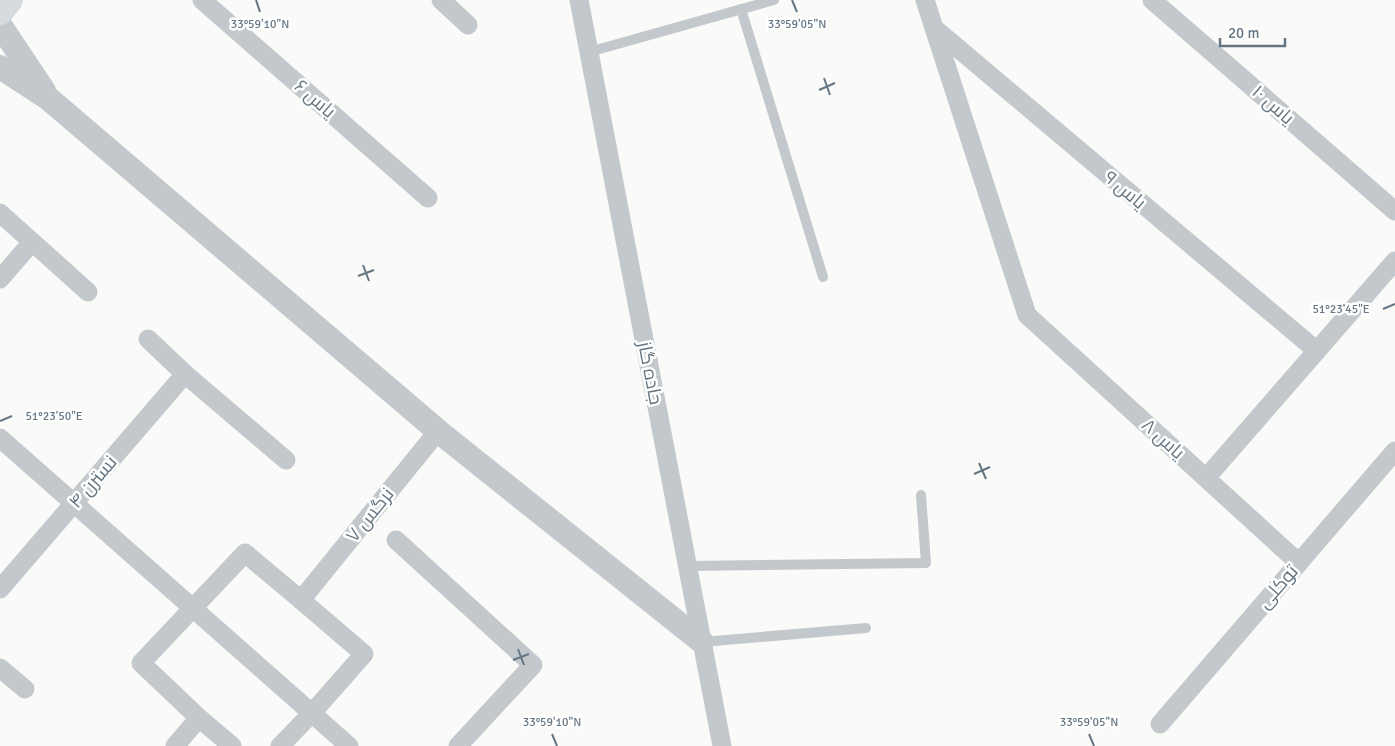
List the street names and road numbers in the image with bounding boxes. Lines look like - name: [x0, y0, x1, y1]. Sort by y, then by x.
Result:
- street label: یاس ۶: [289, 75, 341, 123]
- street label: یاس ۱۰: [1247, 80, 1299, 130]
- street label: یاس ۹: [1099, 165, 1151, 215]
- street label: جاده گاز: [632, 338, 668, 407]
- street label: یاس ۸: [1136, 413, 1190, 465]
- street label: نسترن ۴: [64, 451, 122, 513]
- street label: نرگس ۷: [341, 483, 399, 547]
- street label: توکلی: [1252, 560, 1304, 614]

